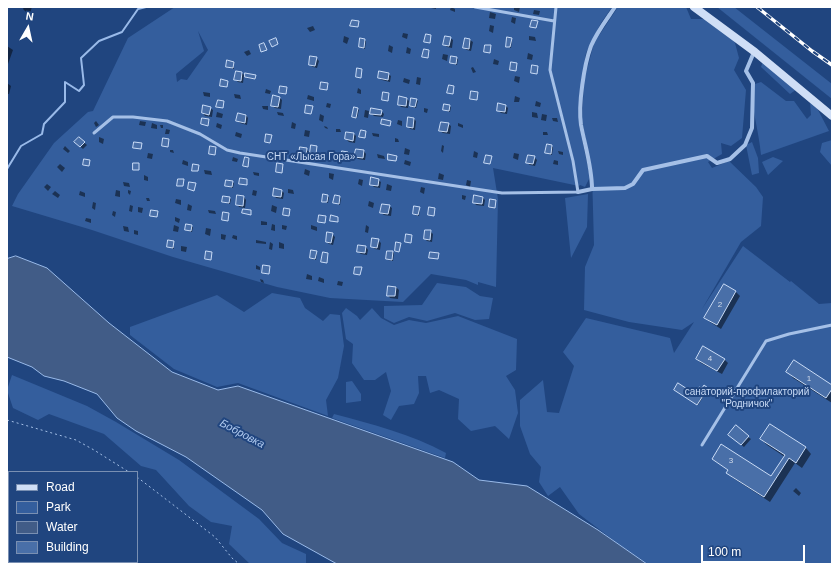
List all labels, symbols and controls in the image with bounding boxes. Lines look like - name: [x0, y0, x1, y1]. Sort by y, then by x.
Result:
- north arrow: [8, 8, 48, 48]
- text: N: [25, 10, 35, 23]
- park label: СНТ «Лысая Гора»: [267, 151, 355, 163]
- house number: 2: [718, 300, 722, 310]
- house number: 4: [708, 354, 712, 364]
- house number: 1: [807, 374, 811, 384]
- park label: санаторий-профилакторий "Родничок": [685, 386, 809, 410]
- water label: Бобровка: [217, 417, 267, 451]
- house number: 3: [729, 456, 733, 466]
- legend: [8, 471, 138, 563]
- text: Road: [46, 480, 75, 494]
- text: Park: [46, 500, 71, 514]
- text: Water: [46, 520, 78, 534]
- scale bar: [703, 537, 807, 563]
- text: Building: [46, 540, 89, 554]
- text: 100 m: [708, 545, 741, 559]

